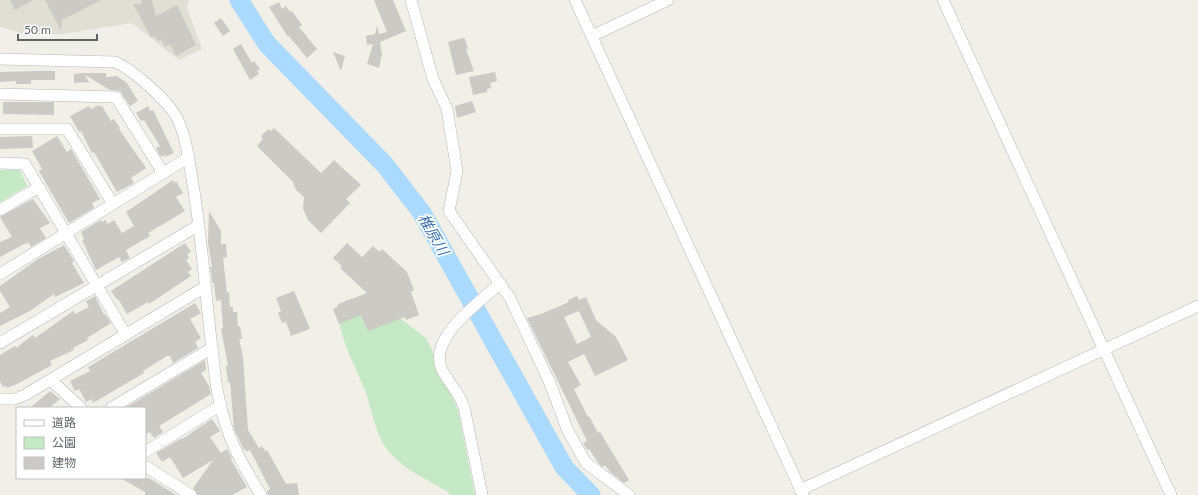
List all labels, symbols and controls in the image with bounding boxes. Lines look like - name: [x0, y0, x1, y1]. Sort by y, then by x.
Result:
- scale bar: [18, 16, 97, 42]
- text: 50 m: [24, 22, 51, 37]
- water label: 椎原川: [415, 210, 454, 260]
- legend: [16, 407, 146, 479]
- text: 道路: [52, 415, 76, 430]
- text: 公園: [52, 435, 76, 450]
- text: 建物: [52, 455, 76, 470]

